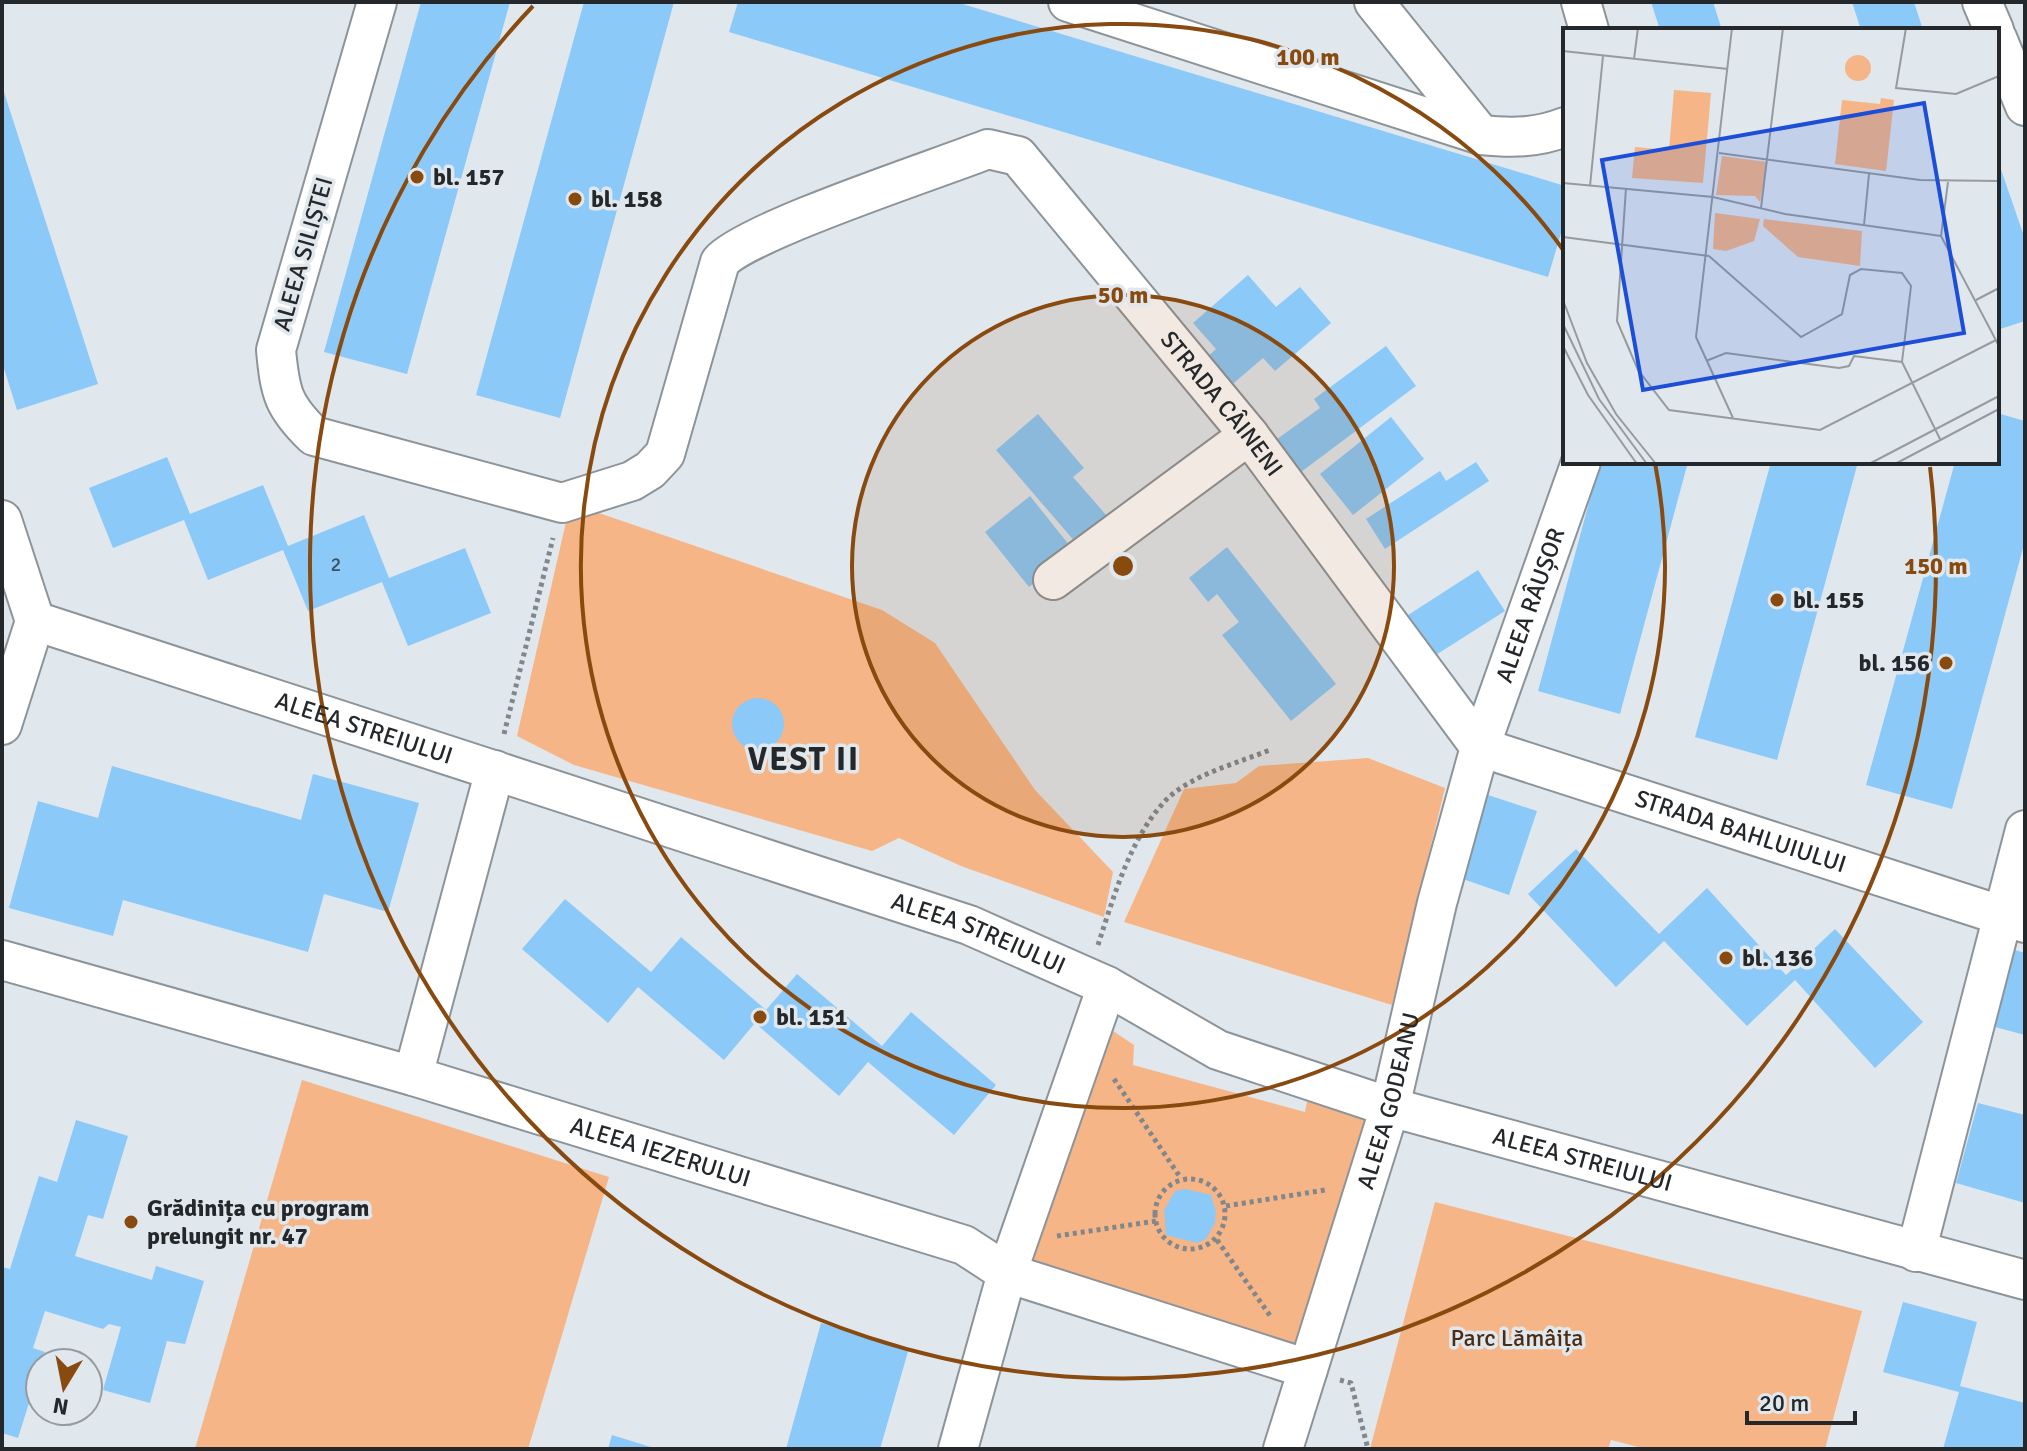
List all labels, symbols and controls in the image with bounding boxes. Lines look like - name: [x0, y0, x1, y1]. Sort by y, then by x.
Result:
- inset map: [1563, 28, 1999, 464]
- text: 100 m: [1276, 42, 1340, 72]
- place label: bl. 157: [433, 162, 504, 192]
- marker: bl. 157: [408, 168, 426, 186]
- street label: ALEEA SILIȘTEI: [267, 173, 339, 335]
- place label: bl. 158: [591, 184, 662, 214]
- marker: bl. 158: [566, 190, 584, 208]
- text: 50 m: [1098, 280, 1148, 310]
- street label: STRADA CÂINENI: [1154, 325, 1289, 482]
- street label: ALEEA RÂUȘOR: [1489, 524, 1572, 687]
- text: 150 m: [1904, 551, 1968, 581]
- house number: 2: [331, 552, 341, 577]
- centre of rings: [1109, 552, 1137, 580]
- place label: bl. 155: [1793, 585, 1864, 615]
- marker: bl. 155: [1768, 591, 1786, 609]
- place label: bl. 156: [1859, 648, 1930, 678]
- marker: bl. 156: [1937, 654, 1955, 672]
- street label: ALEEA STREIULUI: [272, 685, 456, 771]
- district label: VEST II: [748, 740, 860, 779]
- street label: STRADA BAHLUIULUI: [1631, 783, 1850, 879]
- street label: ALEEA STREIULUI: [888, 886, 1070, 981]
- place label: bl. 136: [1742, 943, 1813, 973]
- marker: bl. 136: [1717, 949, 1735, 967]
- place label: bl. 151: [776, 1002, 847, 1032]
- marker: bl. 151: [751, 1008, 769, 1026]
- street label: ALEEA GODEANU: [1350, 1010, 1426, 1193]
- street label: ALEEA IEZERULUI: [567, 1110, 754, 1194]
- street label: ALEEA STREIULUI: [1489, 1121, 1676, 1198]
- place label: Grădinița cu program prelungit nr. 47: [147, 1193, 369, 1251]
- marker: Grădinița cu program prelungit nr. 47: [122, 1213, 140, 1231]
- park label: Parc Lămâița: [1451, 1323, 1583, 1353]
- north arrow: [24, 1347, 104, 1427]
- scale bar: [1747, 1375, 1855, 1425]
- text: 20 m: [1759, 1388, 1809, 1418]
- text: N: [51, 1392, 70, 1421]

